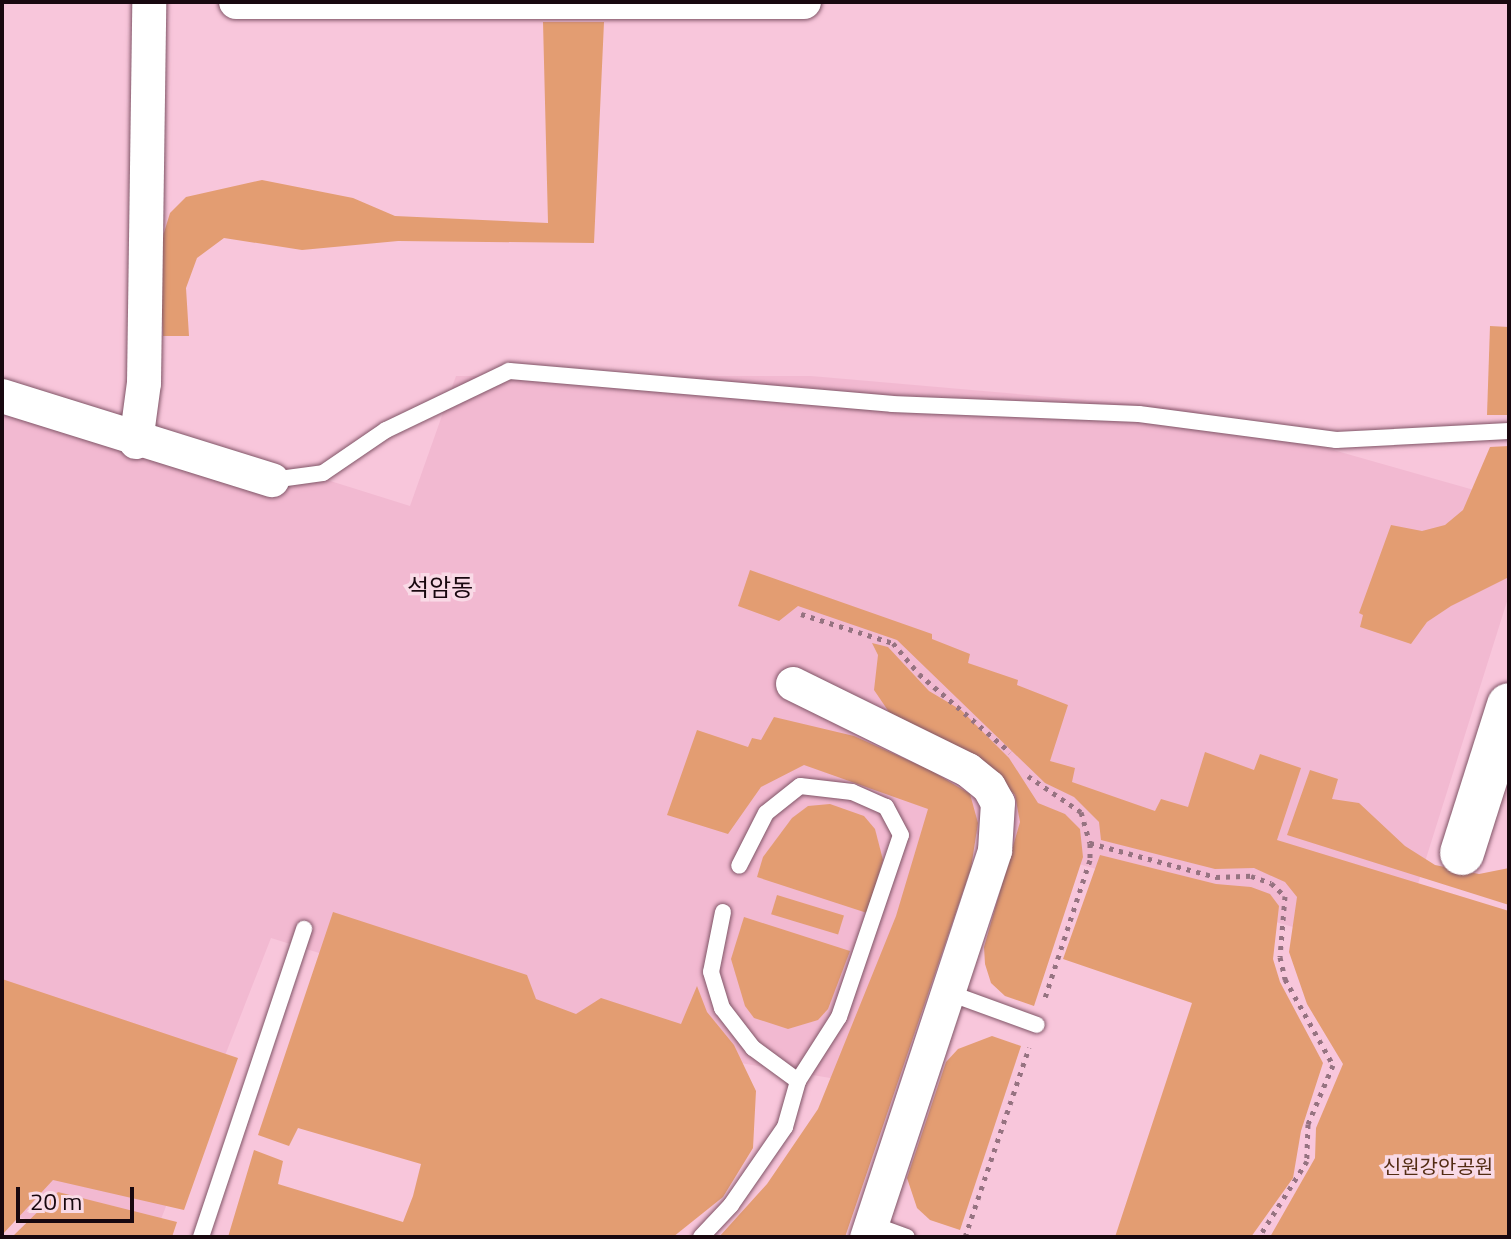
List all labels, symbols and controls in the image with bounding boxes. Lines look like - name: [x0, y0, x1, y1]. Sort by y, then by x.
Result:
- district label: 석암동: [407, 574, 473, 602]
- park label: 신원강안공원: [1383, 1154, 1493, 1178]
- scale bar: [20, 1171, 138, 1221]
- text: 20 m: [30, 1183, 82, 1219]

